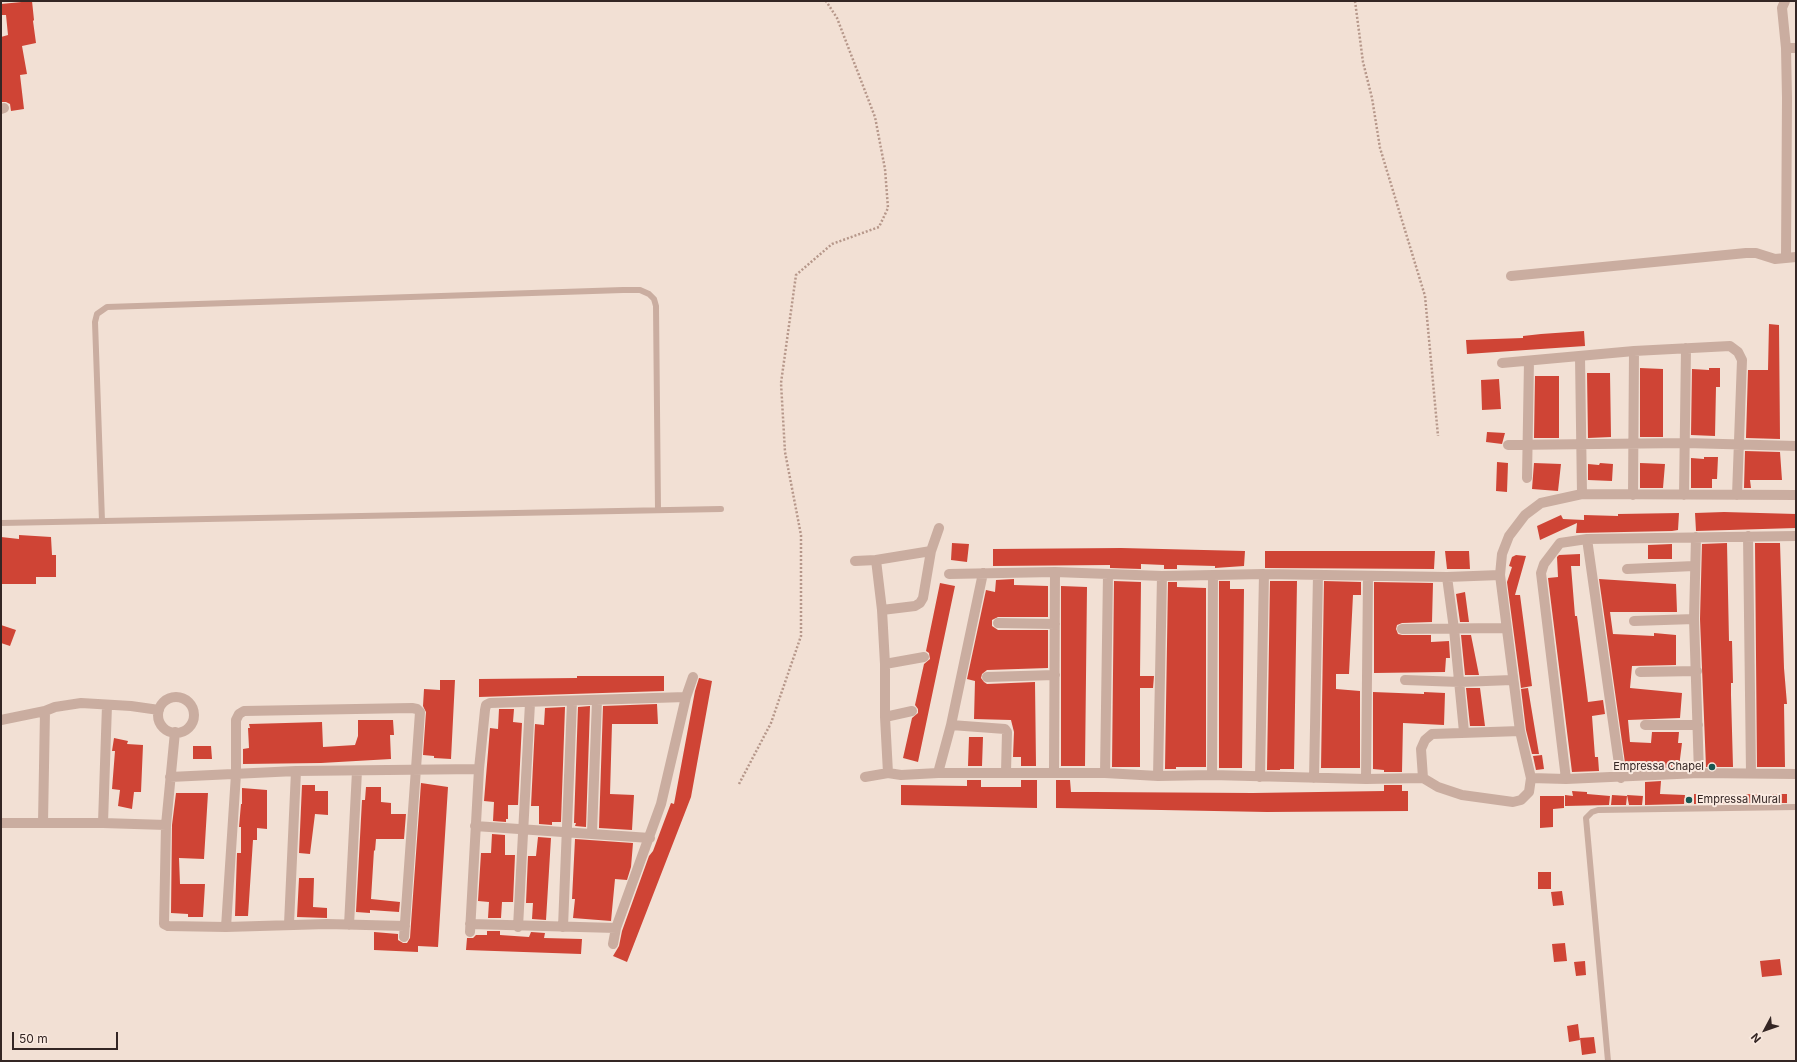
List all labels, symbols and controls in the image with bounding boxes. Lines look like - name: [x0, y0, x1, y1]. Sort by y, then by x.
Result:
- place label: Empressa Chapel: [1613, 760, 1704, 774]
- marker: Empressa Chapel: [1707, 762, 1717, 772]
- place label: Empressa Mural: [1697, 793, 1781, 807]
- marker: Empressa Mural: [1684, 795, 1694, 805]
- north arrow: [1745, 1010, 1785, 1050]
- scale bar: [14, 1024, 120, 1050]
- text: N: [1748, 1030, 1764, 1046]
- text: 50 m: [19, 1031, 48, 1046]

